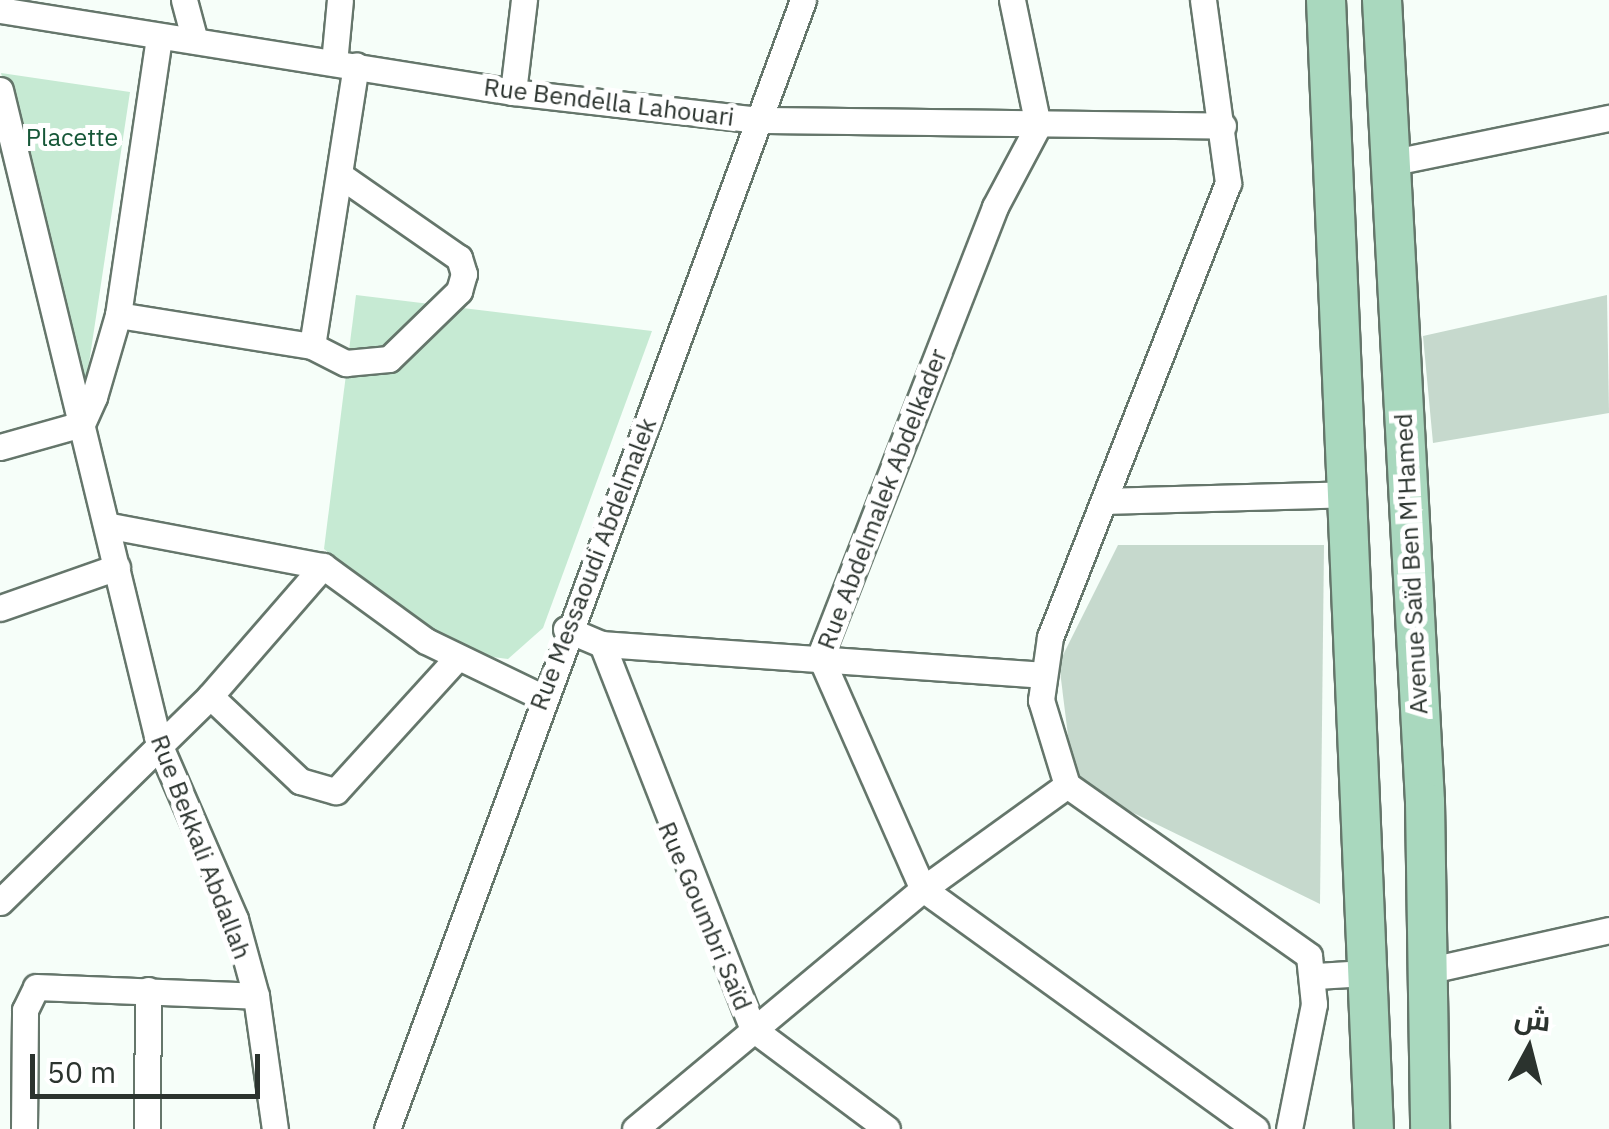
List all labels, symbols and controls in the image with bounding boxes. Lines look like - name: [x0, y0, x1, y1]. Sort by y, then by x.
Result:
- street label: Rue Bendella Lahouari: [482, 72, 736, 132]
- park label: Placette: [26, 122, 118, 152]
- street label: Rue Abdelmalek Abdelkader: [811, 344, 953, 654]
- street label: Avenue Saïd Ben M'Hamed: [1388, 413, 1434, 715]
- street label: Rue Messaoudi Abdelmalek: [523, 414, 663, 714]
- street label: Rue Bekkali Abdallah: [144, 731, 258, 963]
- street label: Rue Goumbri Saïd: [652, 817, 758, 1015]
- text: ش: [1513, 998, 1553, 1039]
- north arrow: [1479, 999, 1579, 1099]
- scale bar: [35, 1034, 265, 1096]
- text: 50 m: [47, 1052, 116, 1091]

